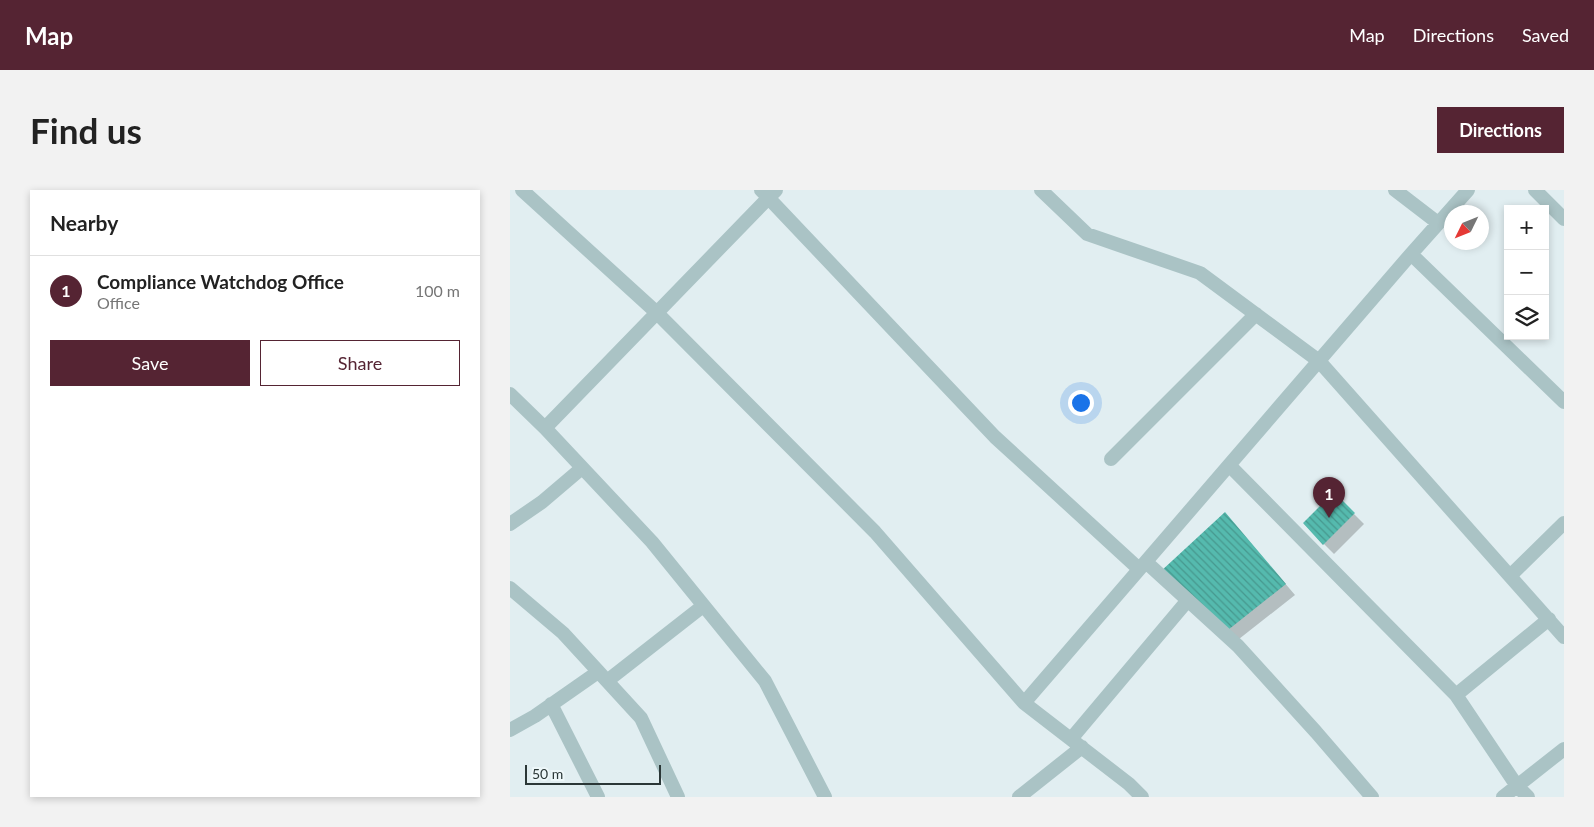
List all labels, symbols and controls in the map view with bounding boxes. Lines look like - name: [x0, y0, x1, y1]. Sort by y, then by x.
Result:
- text: Map: [25, 21, 73, 50]
- text: Map: [1349, 24, 1385, 46]
- text: Directions: [1413, 24, 1494, 46]
- text: Saved: [1522, 24, 1569, 46]
- button: Directions: [1437, 107, 1564, 153]
- text: Find us: [30, 109, 142, 151]
- north arrow: [1444, 205, 1489, 250]
- map controls: [1504, 205, 1549, 340]
- button: +: [1504, 205, 1549, 250]
- text: Nearby: [50, 210, 118, 235]
- button: −: [1504, 250, 1549, 295]
- text: Compliance Watchdog Office: [97, 270, 344, 293]
- text: 1: [61, 281, 71, 300]
- text: 100 m: [415, 281, 460, 300]
- text: Office: [97, 293, 140, 312]
- button: layers: [1504, 295, 1549, 340]
- button: Save: [50, 340, 250, 386]
- button: Share: [260, 340, 460, 386]
- your location: [1068, 390, 1094, 416]
- pin: 1: [1313, 477, 1345, 518]
- scale bar: [525, 762, 661, 785]
- text: 50 m: [532, 765, 563, 782]

